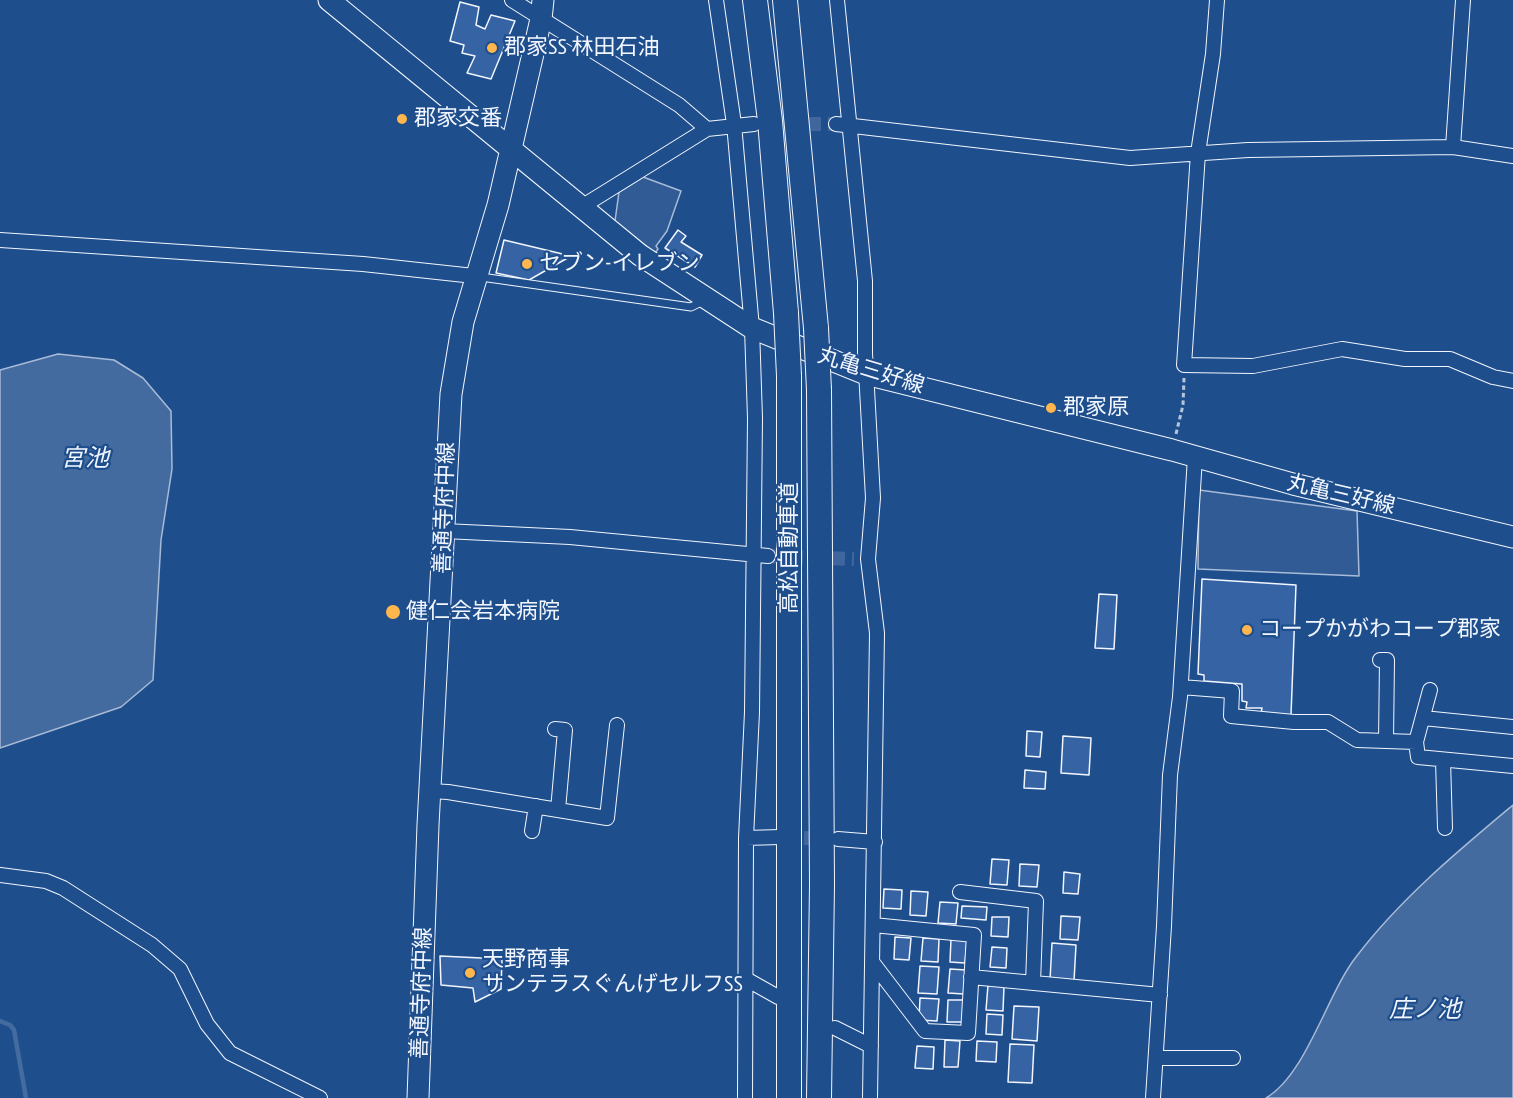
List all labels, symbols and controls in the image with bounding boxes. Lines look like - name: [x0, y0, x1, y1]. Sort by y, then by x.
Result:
- place label: 郡家SS 林田石油: [504, 35, 659, 61]
- marker: 郡家SS 林田石油: [485, 41, 499, 55]
- place label: 郡家交番: [414, 106, 502, 132]
- marker: 郡家交番: [395, 112, 409, 126]
- place label: セブン-イレブン: [539, 251, 699, 277]
- marker: セブン-イレブン: [520, 257, 534, 271]
- street label: 丸亀三好線: [815, 342, 927, 400]
- place label: 郡家原: [1063, 395, 1129, 421]
- marker: 郡家原: [1044, 401, 1058, 415]
- street label: 善通寺府中線: [430, 442, 460, 574]
- water label: 宮池: [61, 445, 109, 473]
- street label: 丸亀三好線: [1284, 470, 1398, 520]
- street label: 高松自動車道: [777, 482, 803, 614]
- place label: 健仁会岩本病院: [406, 599, 560, 625]
- marker: 健仁会岩本病院: [384, 603, 402, 621]
- place label: コープかがわコープ郡家: [1259, 617, 1501, 643]
- marker: コープかがわコープ郡家: [1240, 623, 1254, 637]
- street label: 善通寺府中線: [407, 927, 437, 1059]
- place label: 天野商事 サンテラスぐんげセルフSS: [482, 947, 743, 998]
- marker: 天野商事 サンテラスぐんげセルフSS: [463, 966, 477, 980]
- water label: 庄ノ池: [1389, 996, 1461, 1024]

